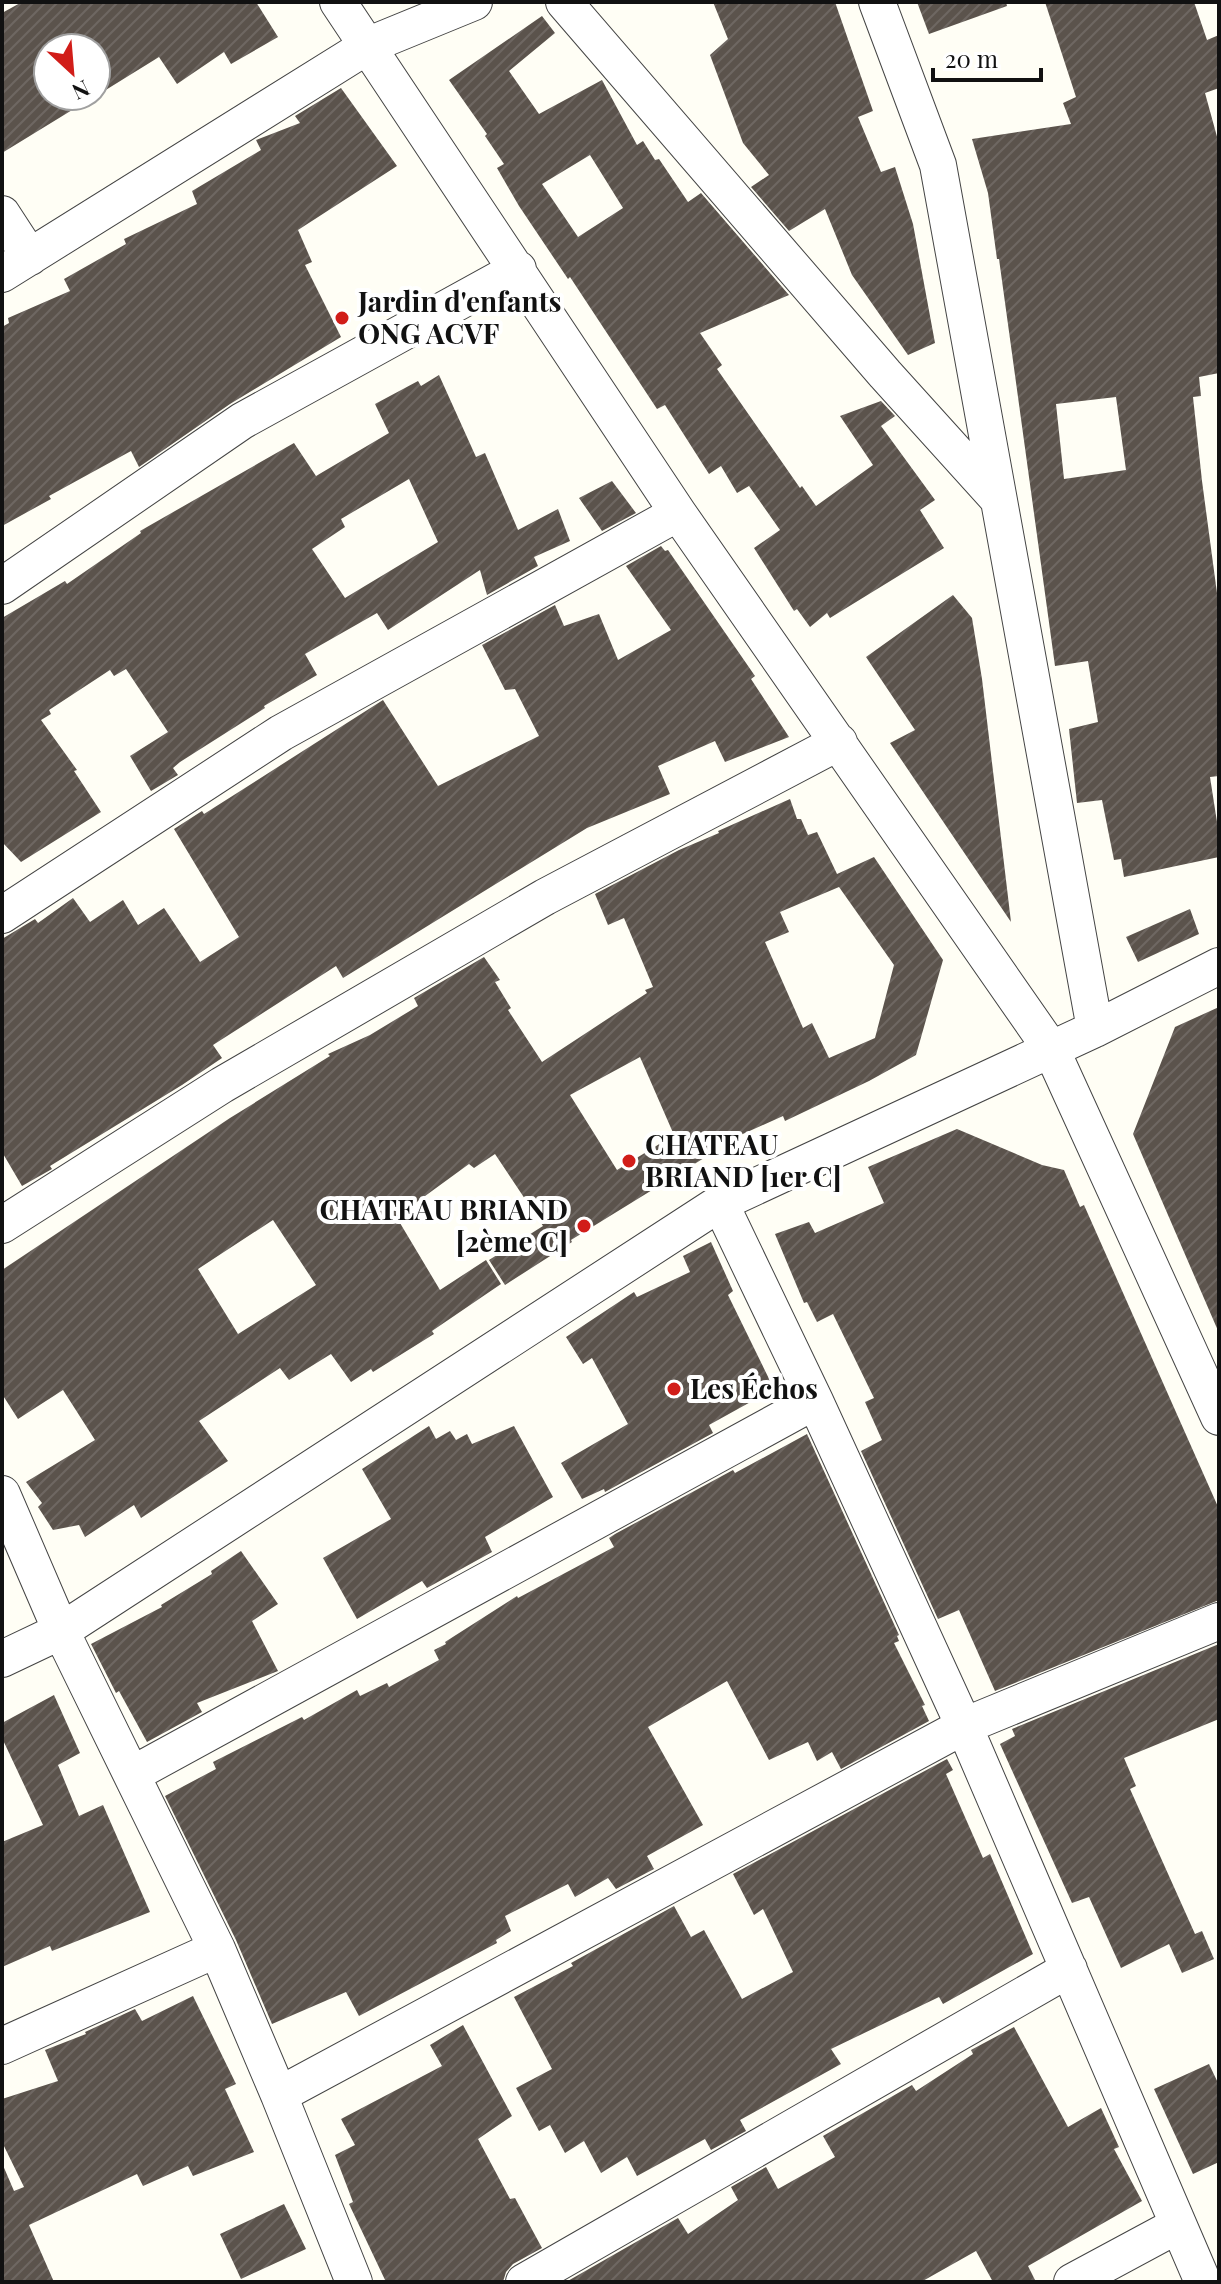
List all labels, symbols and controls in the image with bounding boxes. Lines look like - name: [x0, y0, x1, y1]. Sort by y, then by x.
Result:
- north arrow: [32, 32, 112, 112]
- scale bar: [933, 32, 1041, 82]
- text: 20 m: [945, 42, 998, 74]
- text: N: [67, 74, 95, 108]
- place label: Jardin d'enfants ONG ACVF: [357, 282, 562, 351]
- marker: Jardin d'enfants ONG ACVF: [333, 309, 351, 327]
- place label: CHATEAU BRIAND [1er C]: [645, 1125, 842, 1194]
- marker: CHATEAU BRIAND [1er C]: [620, 1152, 638, 1170]
- place label: CHATEAU BRIAND [2ème C]: [319, 1190, 568, 1259]
- marker: CHATEAU BRIAND [2ème C]: [575, 1217, 593, 1235]
- place label: Les Échos: [690, 1369, 818, 1406]
- marker: Les Échos: [665, 1380, 683, 1398]

